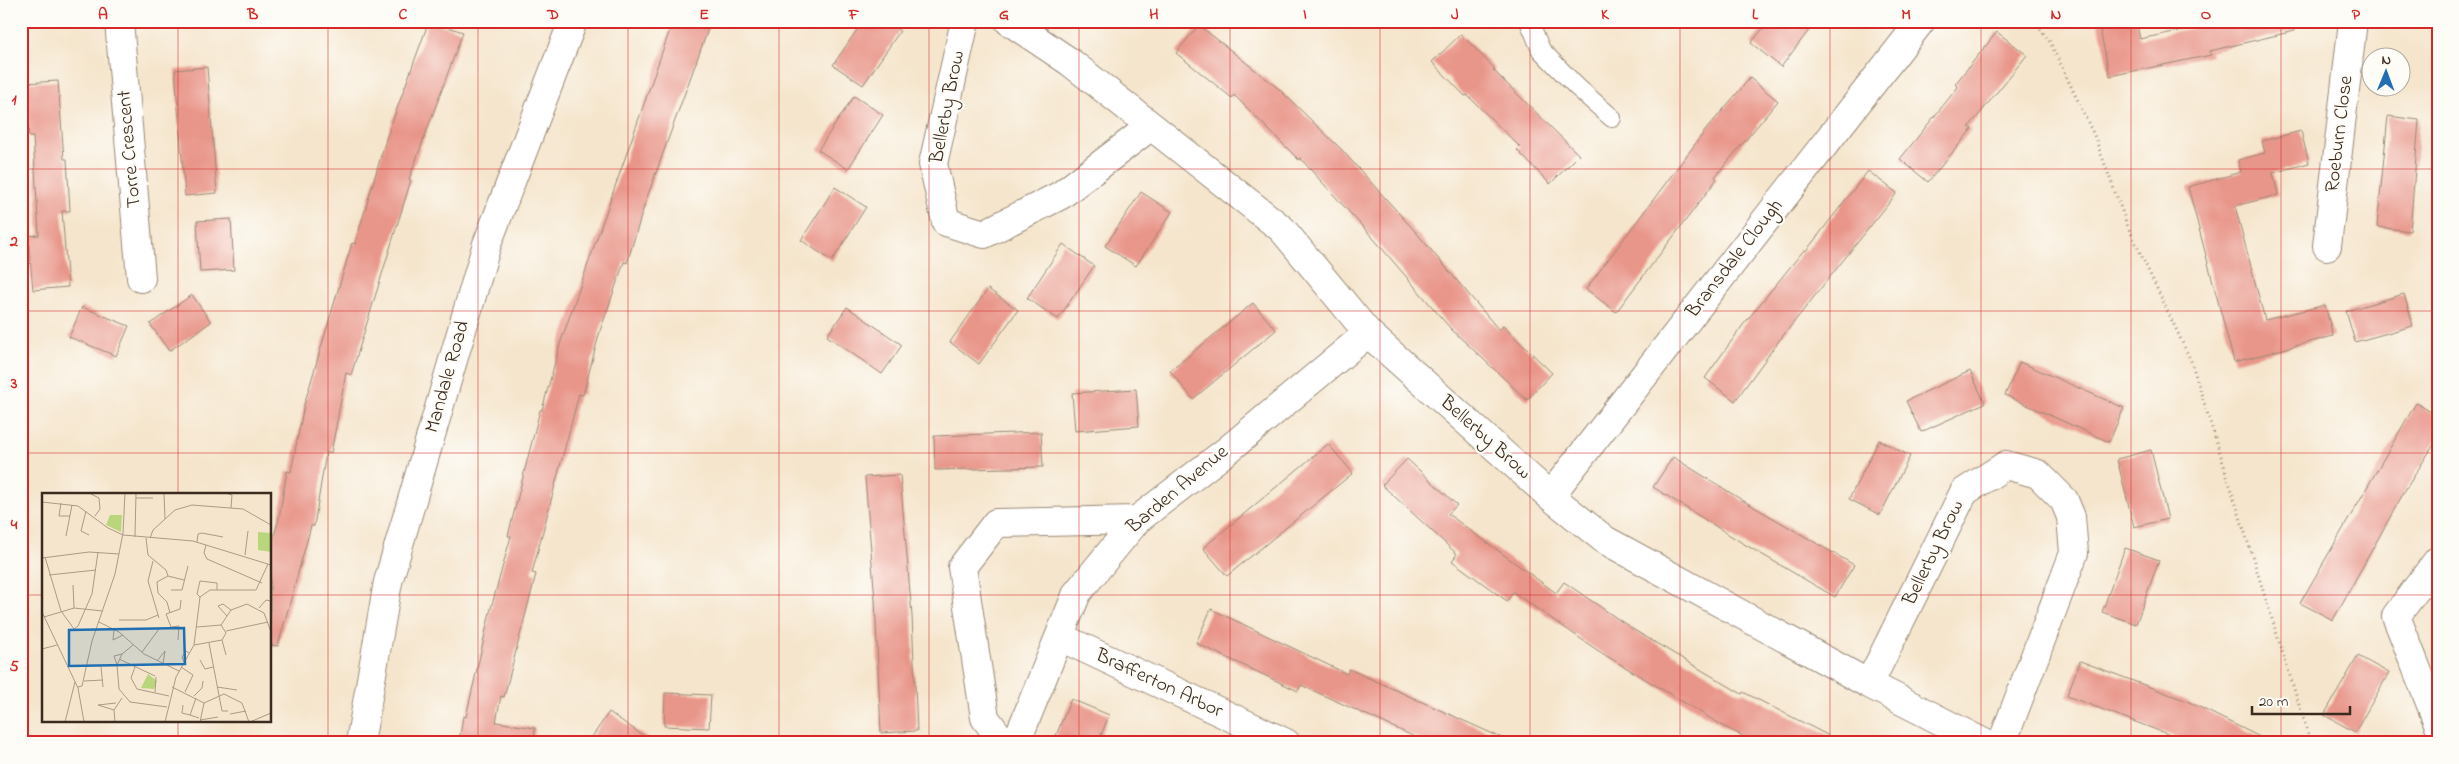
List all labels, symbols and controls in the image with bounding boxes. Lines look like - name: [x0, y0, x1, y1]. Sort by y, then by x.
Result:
- text: A: [98, 3, 108, 27]
- text: B: [247, 3, 259, 27]
- text: C: [399, 3, 408, 27]
- text: D: [546, 3, 559, 27]
- text: E: [699, 3, 709, 27]
- text: F: [848, 3, 860, 27]
- text: G: [999, 3, 1009, 27]
- text: H: [1149, 3, 1159, 27]
- text: I: [1303, 3, 1307, 27]
- text: J: [1451, 3, 1459, 27]
- text: K: [1601, 3, 1610, 27]
- text: L: [1752, 3, 1759, 27]
- text: M: [1901, 3, 1911, 27]
- text: N: [2051, 3, 2062, 27]
- text: O: [2201, 3, 2212, 27]
- text: P: [2352, 3, 2361, 27]
- street label: Bellerby Brow: [923, 48, 973, 167]
- north arrow: [2362, 48, 2412, 98]
- text: N: [2381, 50, 2391, 71]
- street label: Roeburn Close: [2318, 74, 2362, 194]
- text: 1: [11, 88, 17, 112]
- street label: Torre Crescent: [110, 89, 150, 209]
- street label: Bransdale Clough: [1679, 193, 1791, 326]
- text: 2: [9, 230, 18, 254]
- street label: Mandale Road: [418, 317, 478, 437]
- text: 3: [10, 372, 18, 396]
- street label: Bellerby Brow: [1432, 388, 1537, 487]
- street label: Barden Avenue: [1120, 439, 1235, 542]
- inset map: [42, 493, 271, 722]
- street label: Bellerby Brow: [1896, 495, 1972, 612]
- text: 4: [10, 513, 18, 537]
- street label: Brafferton Arbor: [1090, 641, 1228, 727]
- text: 5: [9, 655, 19, 679]
- scale bar: [2252, 684, 2349, 716]
- text: 20 m: [2259, 691, 2289, 713]

